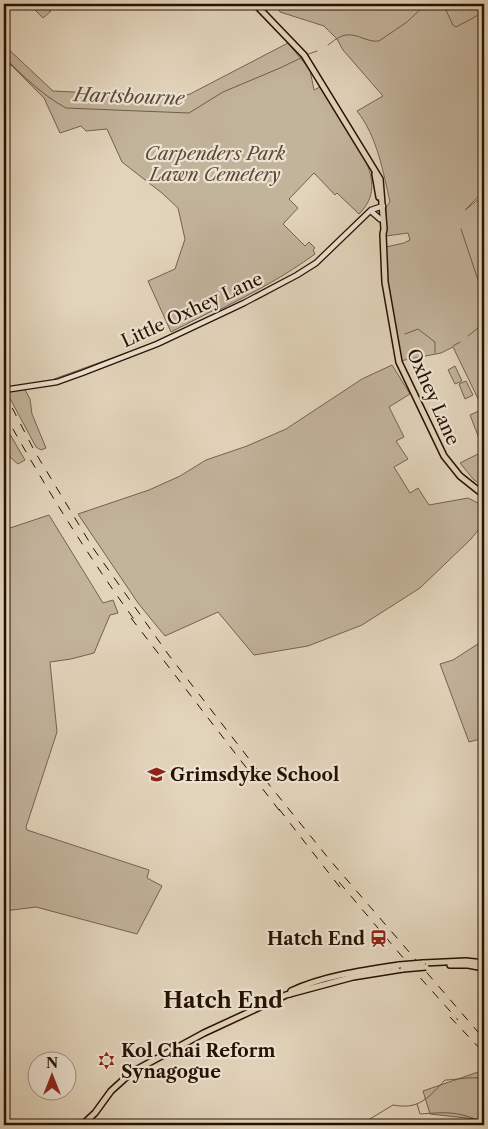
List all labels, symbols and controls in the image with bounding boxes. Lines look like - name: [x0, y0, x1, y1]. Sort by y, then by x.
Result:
- water label: Hartsbourne: [71, 83, 186, 110]
- park label: Carpenders Park Lawn Cemetery: [145, 143, 286, 186]
- street label: Little Oxhey Lane: [118, 268, 266, 352]
- street label: Oxhey Lane: [402, 345, 464, 449]
- place label: Grimsdyke School: [170, 764, 339, 786]
- school or university icon: Grimsdyke School: [146, 765, 166, 785]
- place label: Hatch End: [267, 928, 365, 950]
- station icon: Hatch End: [369, 929, 389, 949]
- district label: Hatch End: [163, 987, 283, 1014]
- place label: Kol Chai Reform Synagogue: [121, 1040, 275, 1083]
- synagogue icon: Kol Chai Reform Synagogue: [97, 1051, 117, 1071]
- north arrow: [28, 1052, 78, 1102]
- text: N: [46, 1054, 58, 1072]

